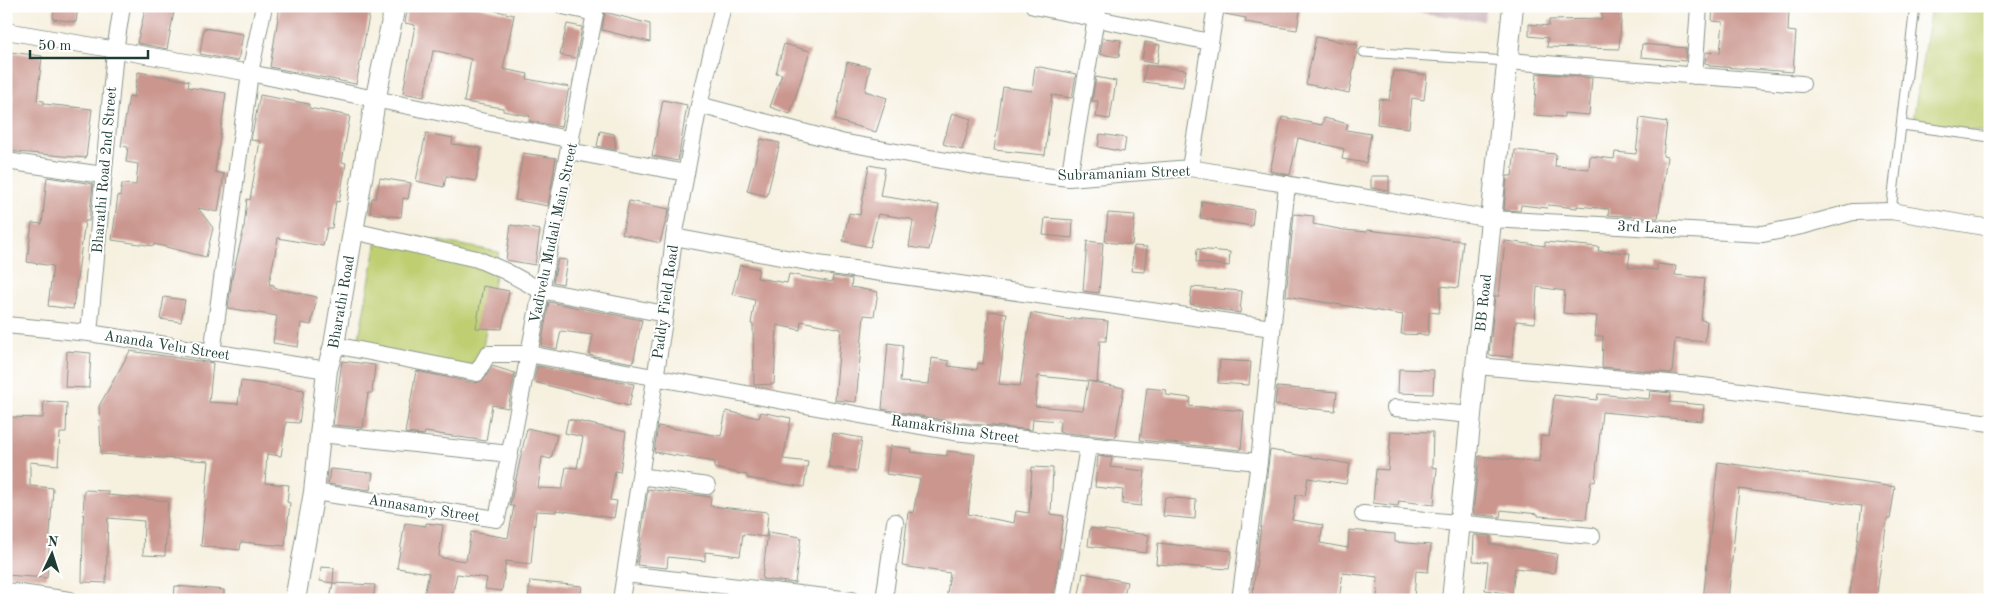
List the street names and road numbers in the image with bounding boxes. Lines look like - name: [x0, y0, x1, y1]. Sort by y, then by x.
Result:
- street label: Bharathi Road 2nd Street: [91, 86, 120, 254]
- street label: Vadivelu Mudali Main Street: [528, 142, 581, 325]
- street label: Subramaniam Street: [1057, 165, 1191, 184]
- street label: 3rd Lane: [1617, 219, 1677, 238]
- street label: Paddy Field Road: [651, 244, 682, 360]
- street label: Bharathi Road: [327, 254, 358, 350]
- street label: BB Road: [1474, 273, 1495, 333]
- street label: Ananda Velu Street: [103, 329, 231, 364]
- street label: Ramakrishna Street: [890, 414, 1020, 447]
- street label: Annasamy Street: [367, 493, 481, 526]

